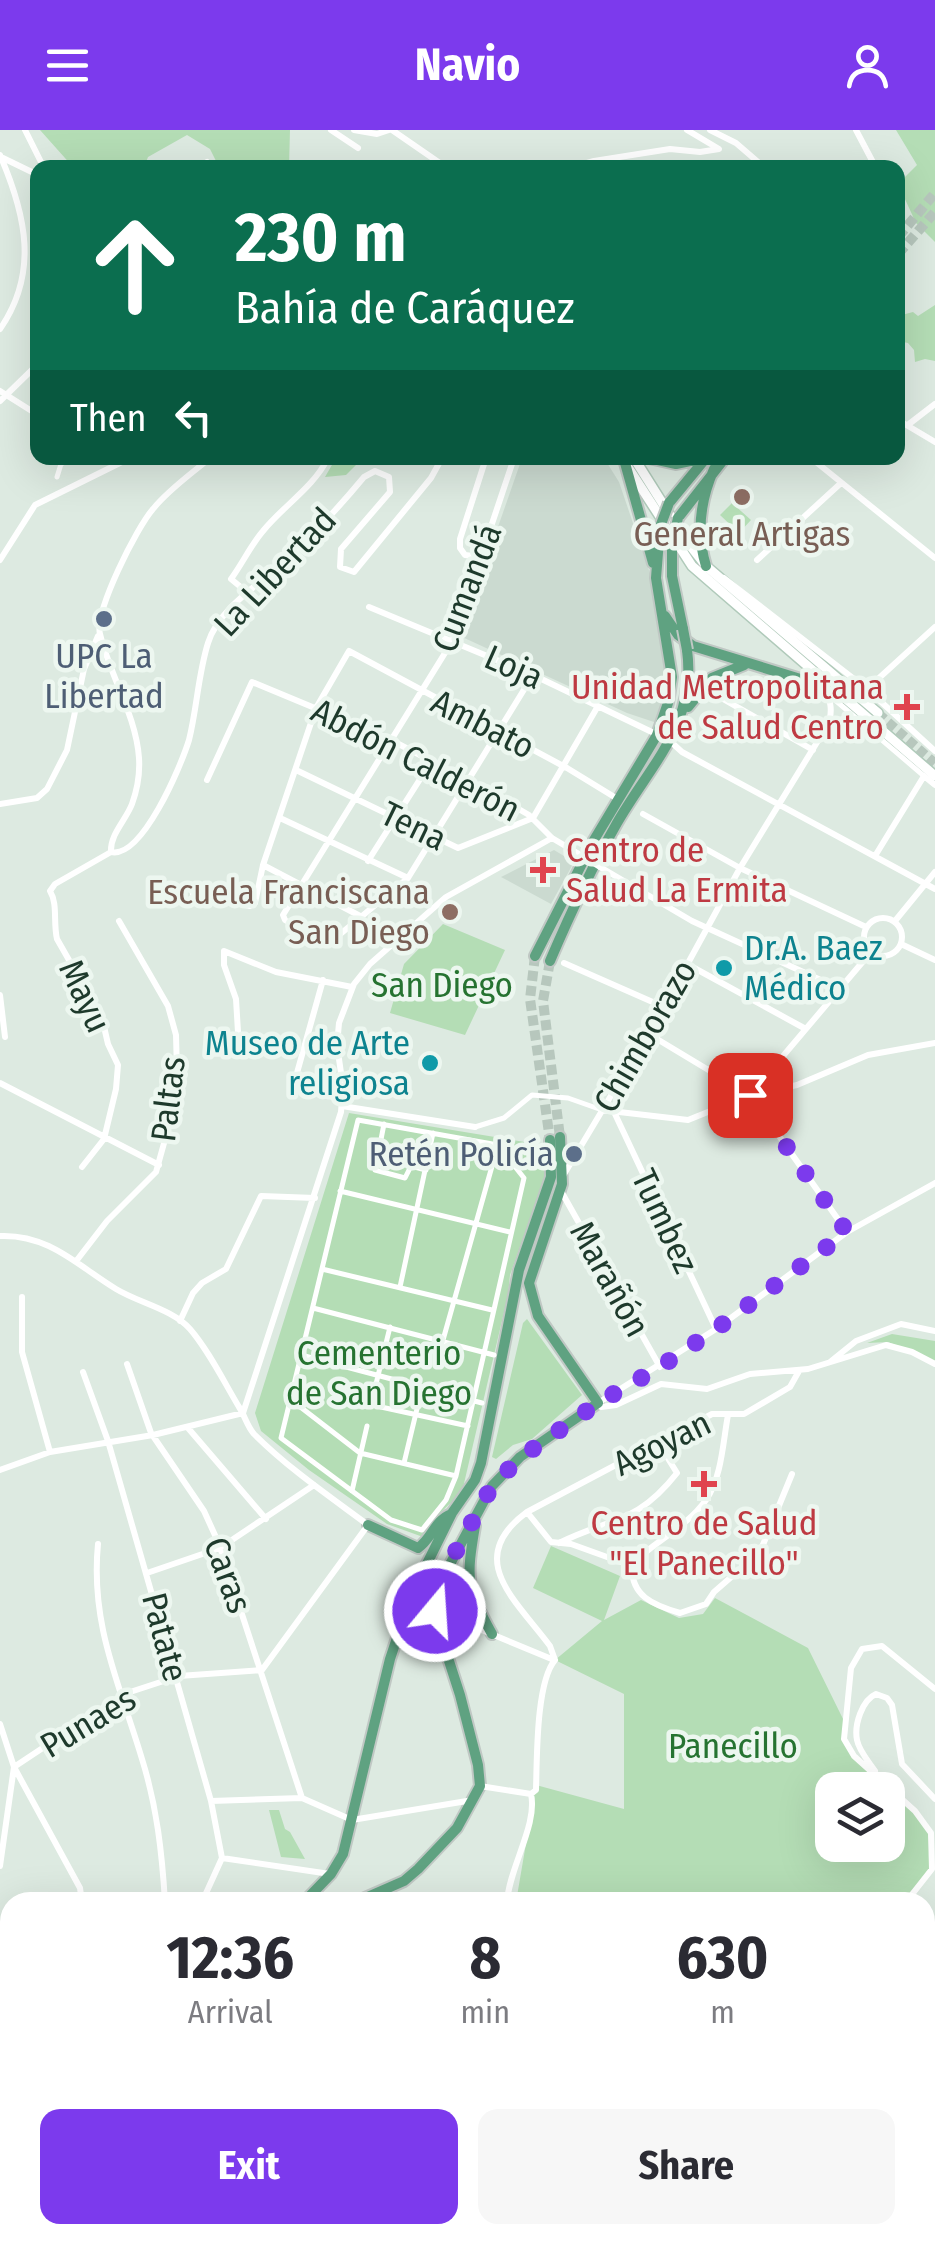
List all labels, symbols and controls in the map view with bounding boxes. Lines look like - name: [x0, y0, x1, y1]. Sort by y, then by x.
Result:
- icon: menu: [40, 38, 95, 93]
- text: Navio: [415, 38, 520, 92]
- icon: person: [840, 38, 895, 93]
- text: 230 m: [235, 196, 407, 280]
- icon: ahead: [70, 200, 200, 330]
- text: Bahía de Caráquez: [235, 281, 574, 335]
- icon: left: [166, 390, 221, 445]
- text: Then: [70, 395, 146, 441]
- marker: General Artigas: [731, 486, 753, 508]
- street label: La Libertad: [205, 499, 345, 645]
- place label: General Artigas: [633, 513, 851, 555]
- street label: Cumandá: [423, 518, 511, 658]
- marker: UPC La Libertad: [93, 608, 115, 630]
- place label: UPC La Libertad: [44, 635, 164, 717]
- street label: Loja: [478, 636, 550, 698]
- place label: Unidad Metropolitana de Salud Centro: [571, 666, 884, 748]
- street label: Ambato: [424, 680, 542, 768]
- street label: Abdón Calderón: [305, 689, 527, 831]
- marker: Unidad Metropolitana de Salud Centro: [894, 694, 920, 720]
- street label: Tena: [375, 792, 453, 860]
- place label: Centro de Salud La Ermita: [566, 829, 788, 911]
- marker: Centro de Salud La Ermita: [530, 857, 556, 883]
- place label: Escuela Franciscana San Diego: [147, 871, 430, 953]
- marker: Escuela Franciscana San Diego: [439, 901, 461, 923]
- place label: Dr.A. Baez Médico: [744, 927, 883, 1009]
- street label: Chimborazo: [585, 952, 705, 1120]
- street label: Mayu: [50, 953, 120, 1039]
- marker: Dr.A. Baez Médico: [713, 957, 735, 979]
- park label: San Diego: [371, 964, 513, 1006]
- place label: Museo de Arte religiosa: [205, 1022, 410, 1104]
- marker: Museo de Arte religiosa: [419, 1052, 441, 1074]
- pin: [708, 1053, 793, 1138]
- street label: Paltas: [142, 1054, 194, 1144]
- icon: arrive: [723, 1068, 778, 1123]
- place label: Retén Policía: [369, 1133, 554, 1175]
- marker: Retén Policía: [563, 1143, 585, 1165]
- street label: Tumbez: [623, 1162, 707, 1280]
- street label: Marañón: [561, 1214, 659, 1344]
- park label: Cementerio de San Diego: [286, 1332, 472, 1414]
- street label: Agoyan: [606, 1401, 718, 1485]
- marker: Centro de Salud "El Panecillo": [691, 1471, 717, 1497]
- place label: Centro de Salud "El Panecillo": [591, 1502, 817, 1584]
- street label: Caras: [195, 1531, 261, 1619]
- position arrow: [383, 1559, 487, 1663]
- street label: Patate: [133, 1588, 197, 1686]
- street label: Punaes: [33, 1677, 143, 1767]
- park label: Panecillo: [668, 1725, 798, 1767]
- map controls: [815, 1772, 905, 1862]
- button: layers: [815, 1772, 905, 1862]
- text: 12:36: [166, 1922, 294, 1994]
- text: 8: [469, 1922, 501, 1994]
- text: 630: [676, 1922, 769, 1994]
- text: Arrival: [188, 1993, 273, 2031]
- text: min: [461, 1993, 510, 2031]
- text: m: [710, 1993, 735, 2031]
- button: Exit: [40, 2109, 458, 2224]
- button: Share: [478, 2109, 895, 2224]

